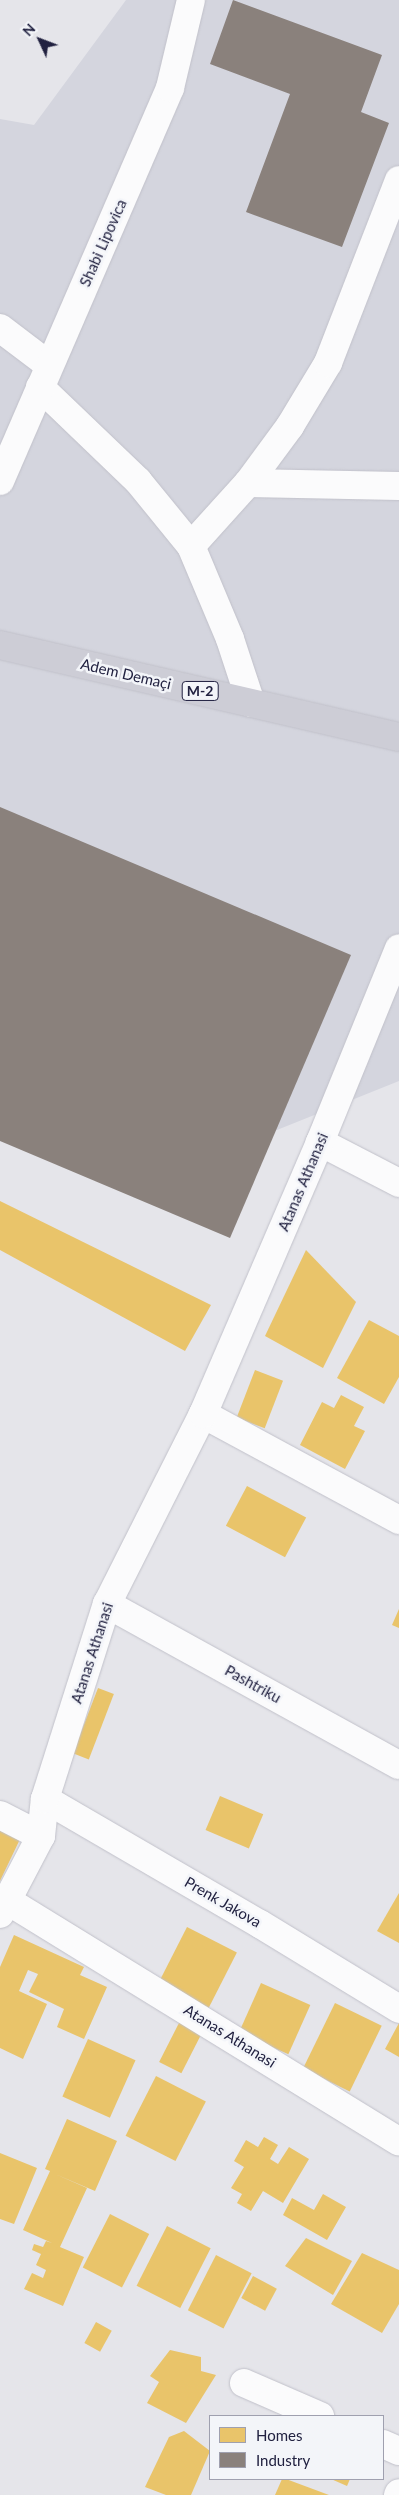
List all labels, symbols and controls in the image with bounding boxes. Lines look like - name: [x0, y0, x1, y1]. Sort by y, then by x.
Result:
- north arrow: [15, 15, 65, 65]
- text: N: [19, 20, 39, 39]
- street label: Shabi Lipovica: [76, 197, 130, 289]
- street label: Adem Demaçi: [79, 655, 173, 693]
- road number: M-2: [181, 679, 219, 702]
- street label: Atanas Athanasi: [274, 1130, 332, 1234]
- street label: Atanas Athanasi: [67, 1600, 117, 1706]
- street label: Pashtriku: [222, 1661, 284, 1707]
- street label: Prenk Jakova: [181, 1873, 265, 1931]
- street label: Atanas Athanasi: [180, 2000, 280, 2072]
- legend: [209, 2415, 384, 2480]
- text: Homes: [256, 2426, 302, 2444]
- text: Industry: [256, 2451, 310, 2469]

